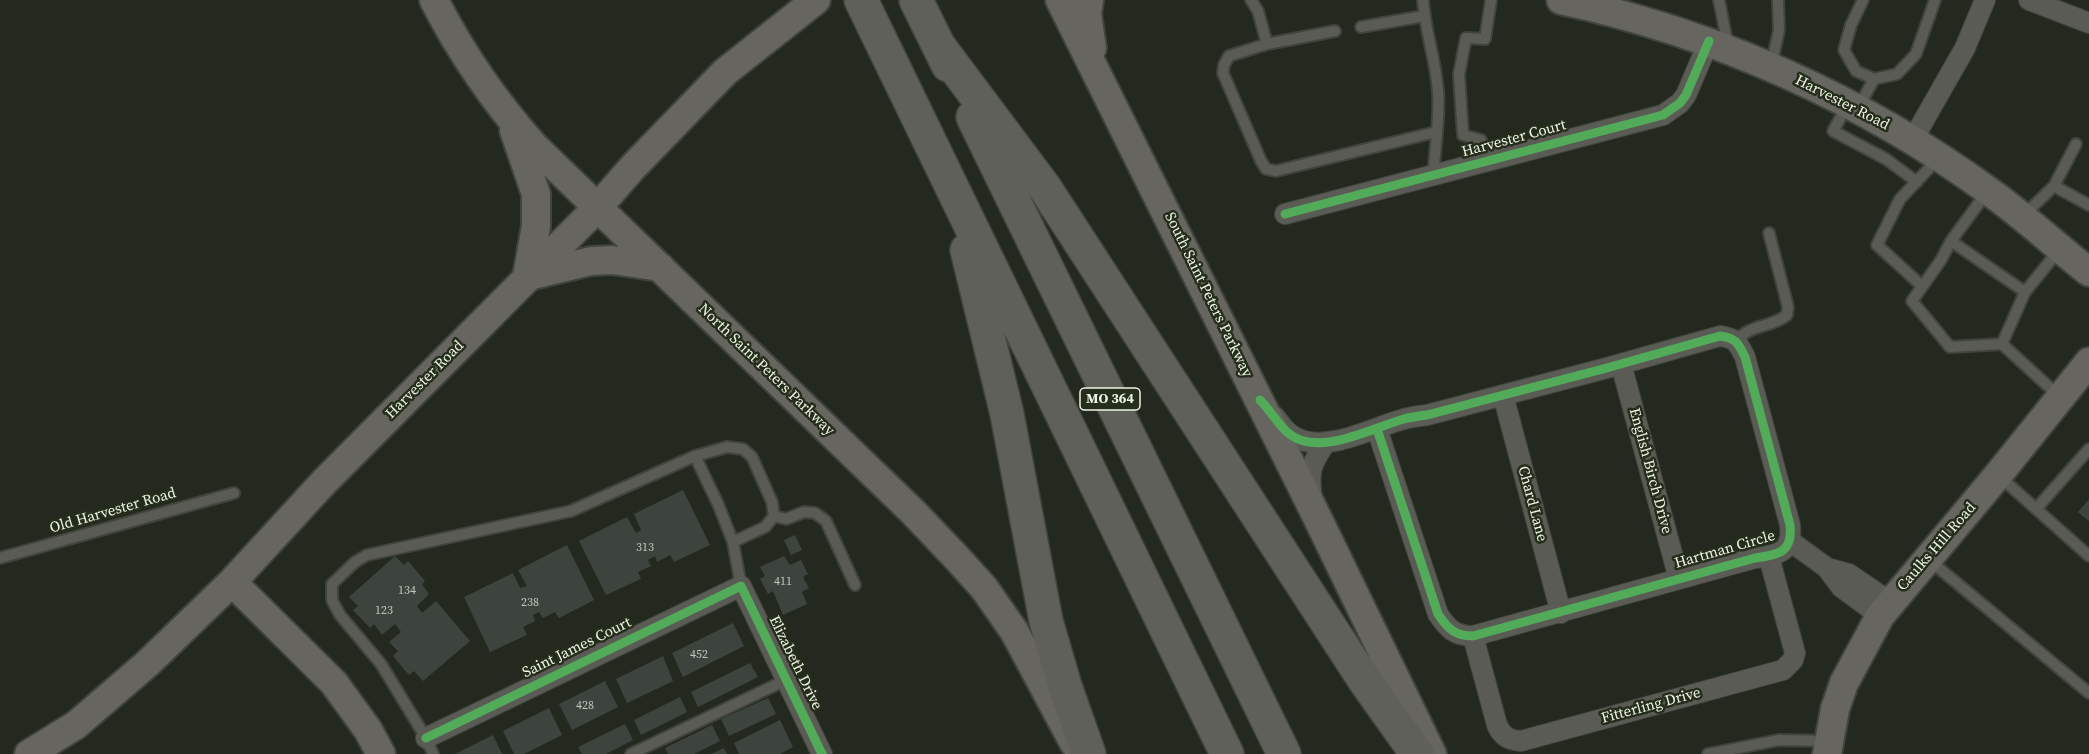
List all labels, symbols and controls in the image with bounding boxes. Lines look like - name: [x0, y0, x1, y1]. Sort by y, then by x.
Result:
- street label: Harvester Road: [1792, 72, 1892, 134]
- street label: Harvester Court: [1460, 116, 1568, 162]
- street label: South Saint Peters Parkway: [1160, 210, 1256, 380]
- street label: North Saint Peters Parkway: [694, 300, 838, 440]
- street label: Harvester Road: [382, 337, 468, 423]
- road number: MO 364: [1080, 388, 1140, 410]
- street label: English Birch Drive: [1625, 406, 1675, 536]
- street label: Chard Lane: [1513, 464, 1551, 544]
- street label: Old Harvester Road: [48, 484, 178, 538]
- street label: Caulks Hill Road: [1894, 499, 1980, 595]
- street label: Hartman Circle: [1673, 527, 1777, 573]
- house number: 313: [636, 541, 654, 555]
- house number: 411: [774, 575, 792, 589]
- house number: 134: [398, 584, 416, 598]
- house number: 238: [521, 596, 539, 610]
- house number: 123: [375, 604, 393, 618]
- street label: Elizabeth Drive: [764, 613, 826, 713]
- street label: Saint James Court: [520, 614, 634, 682]
- house number: 452: [690, 648, 708, 662]
- street label: Fitterling Drive: [1599, 684, 1703, 728]
- house number: 428: [576, 699, 594, 713]

